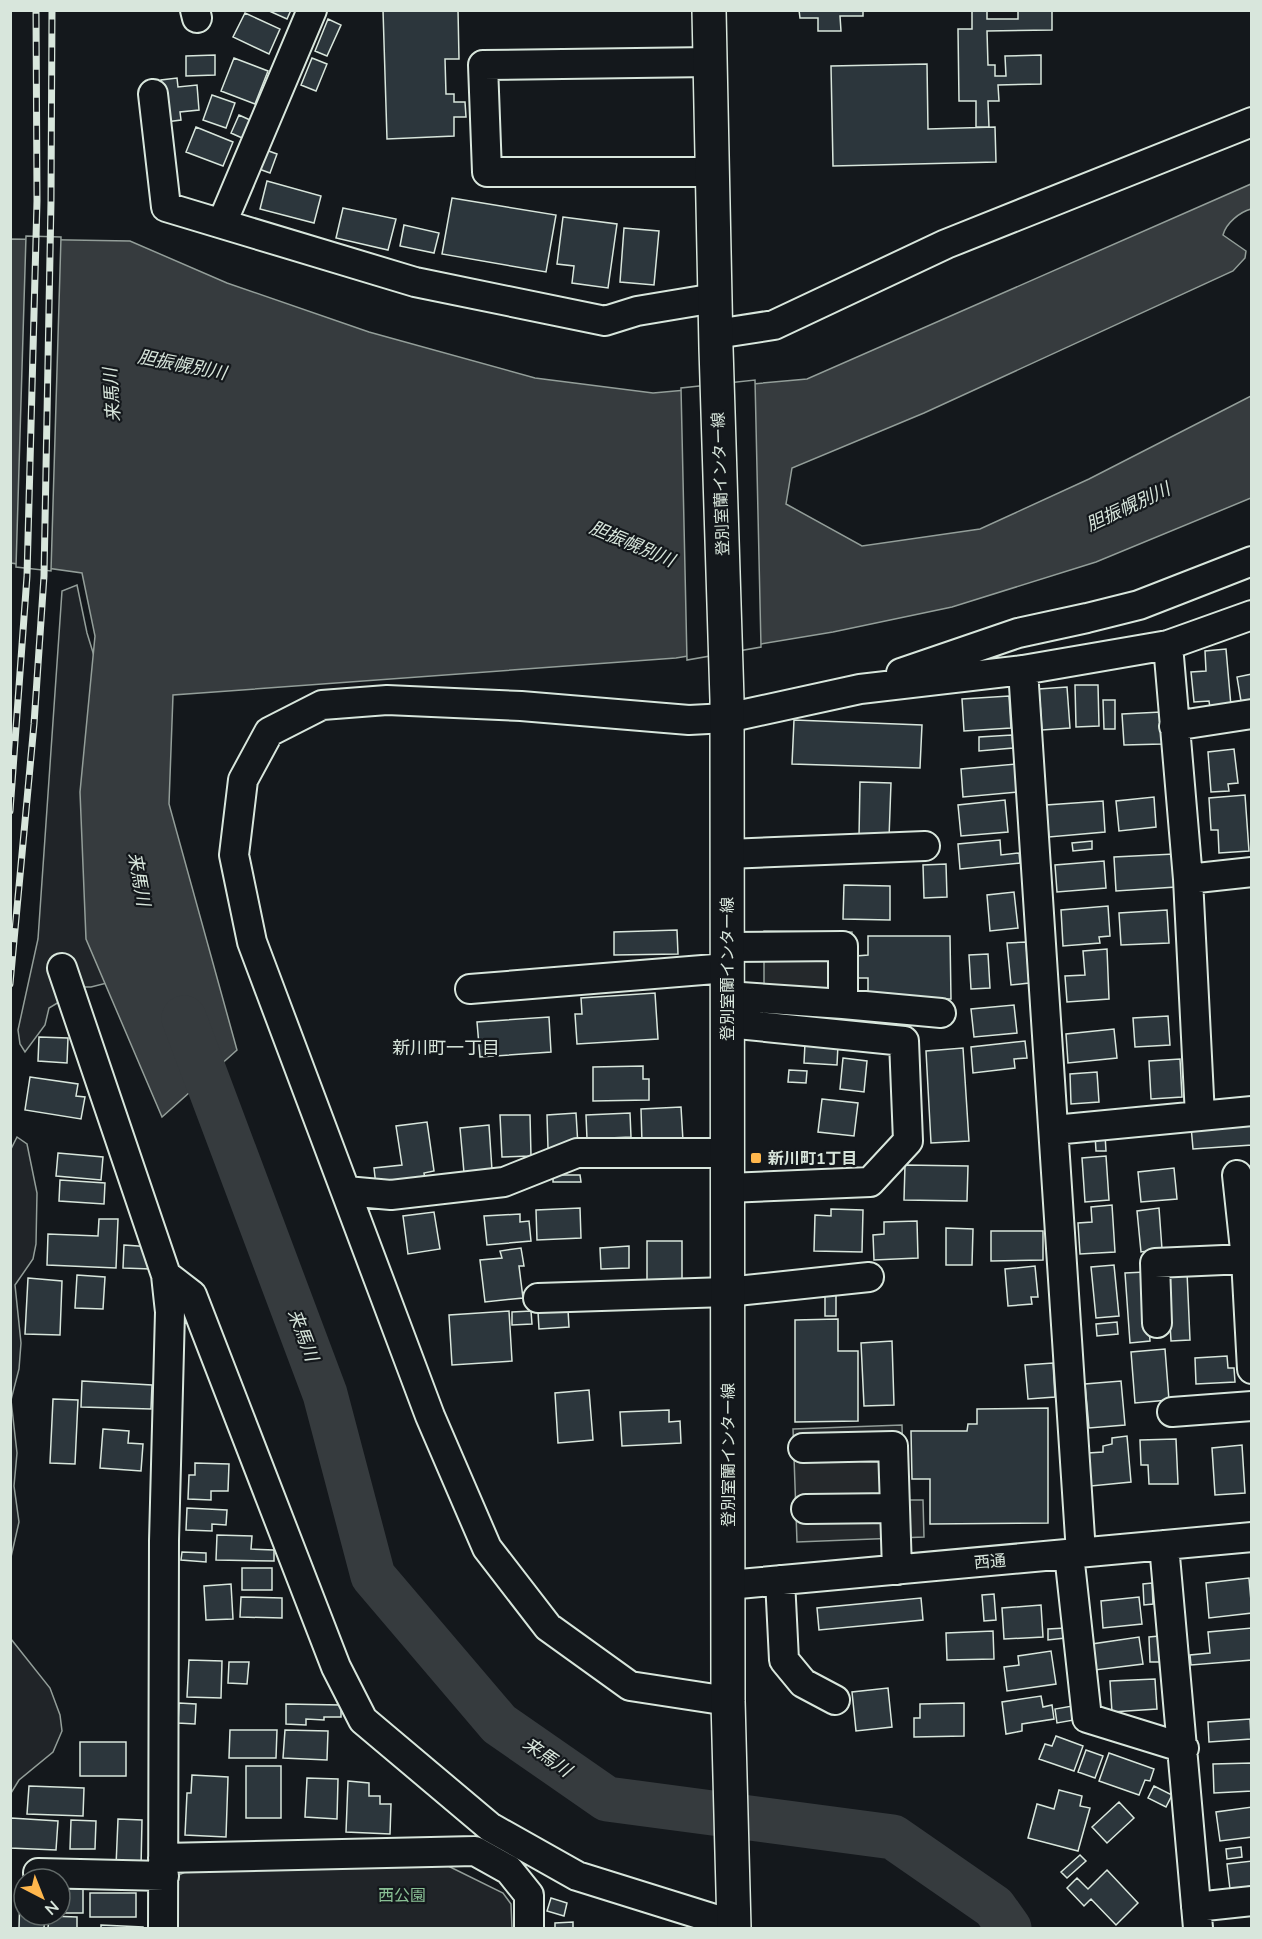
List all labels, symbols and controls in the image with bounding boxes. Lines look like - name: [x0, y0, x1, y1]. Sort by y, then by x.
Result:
- water label: 胆振幌別川: [136, 345, 230, 386]
- water label: 来馬川: [98, 365, 126, 423]
- street label: 登別室蘭インター線: [707, 412, 735, 556]
- water label: 胆振幌別川: [1082, 476, 1176, 537]
- water label: 胆振幌別川: [586, 515, 680, 573]
- water label: 来馬川: [122, 850, 156, 910]
- street label: 登別室蘭インター線: [717, 897, 739, 1041]
- district label: 新川町一丁目: [392, 1036, 500, 1060]
- place label: 新川町1丁目: [768, 1148, 858, 1170]
- marker: 新川町1丁目: [749, 1151, 763, 1165]
- water label: 来馬川: [282, 1305, 325, 1366]
- street label: 登別室蘭インター線: [718, 1383, 740, 1527]
- street label: 西通: [973, 1550, 1007, 1574]
- water label: 来馬川: [518, 1732, 578, 1783]
- north arrow: [12, 1867, 72, 1927]
- park label: 西公園: [378, 1885, 426, 1907]
- text: N: [40, 1895, 63, 1920]

